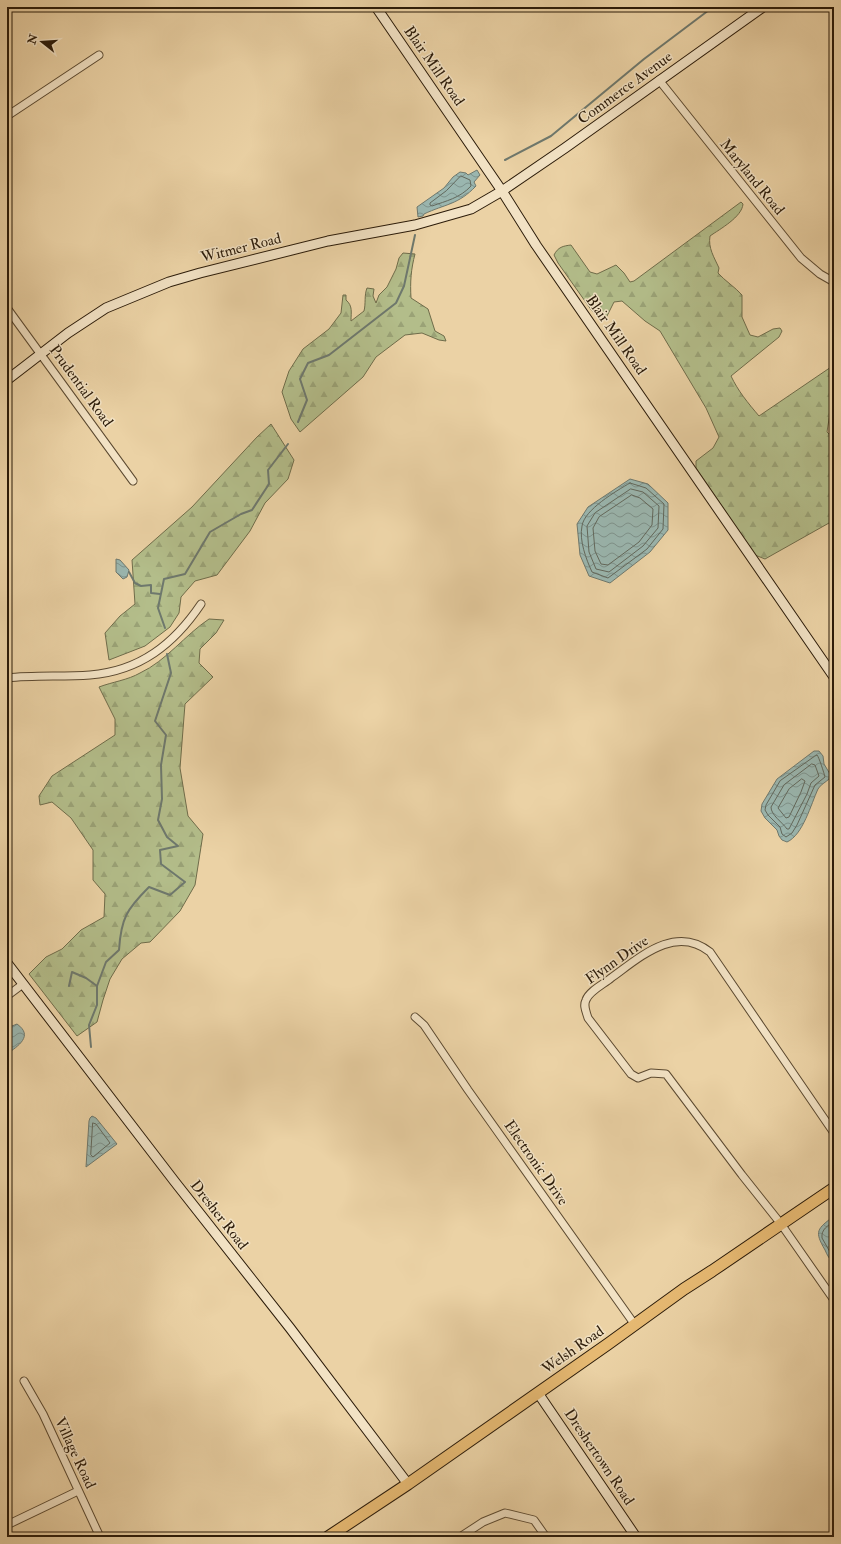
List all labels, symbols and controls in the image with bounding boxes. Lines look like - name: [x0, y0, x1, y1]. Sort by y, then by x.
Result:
- north arrow: [22, 22, 62, 62]
- street label: Blair Mill Road: [399, 22, 469, 110]
- text: N: [25, 32, 41, 47]
- street label: Commerce Avenue: [574, 47, 676, 129]
- street label: Maryland Road: [716, 135, 789, 219]
- street label: Witmer Road: [198, 229, 284, 267]
- street label: Blair Mill Road: [581, 291, 651, 379]
- street label: Prudential Road: [45, 341, 117, 431]
- street label: Flynn Drive: [582, 931, 652, 989]
- street label: Electronic Drive: [500, 1117, 572, 1209]
- street label: Dresher Road: [186, 1176, 253, 1254]
- street label: Welsh Road: [537, 1321, 608, 1379]
- street label: Dreshertown Road: [560, 1405, 639, 1509]
- street label: Village Road: [50, 1414, 100, 1492]

